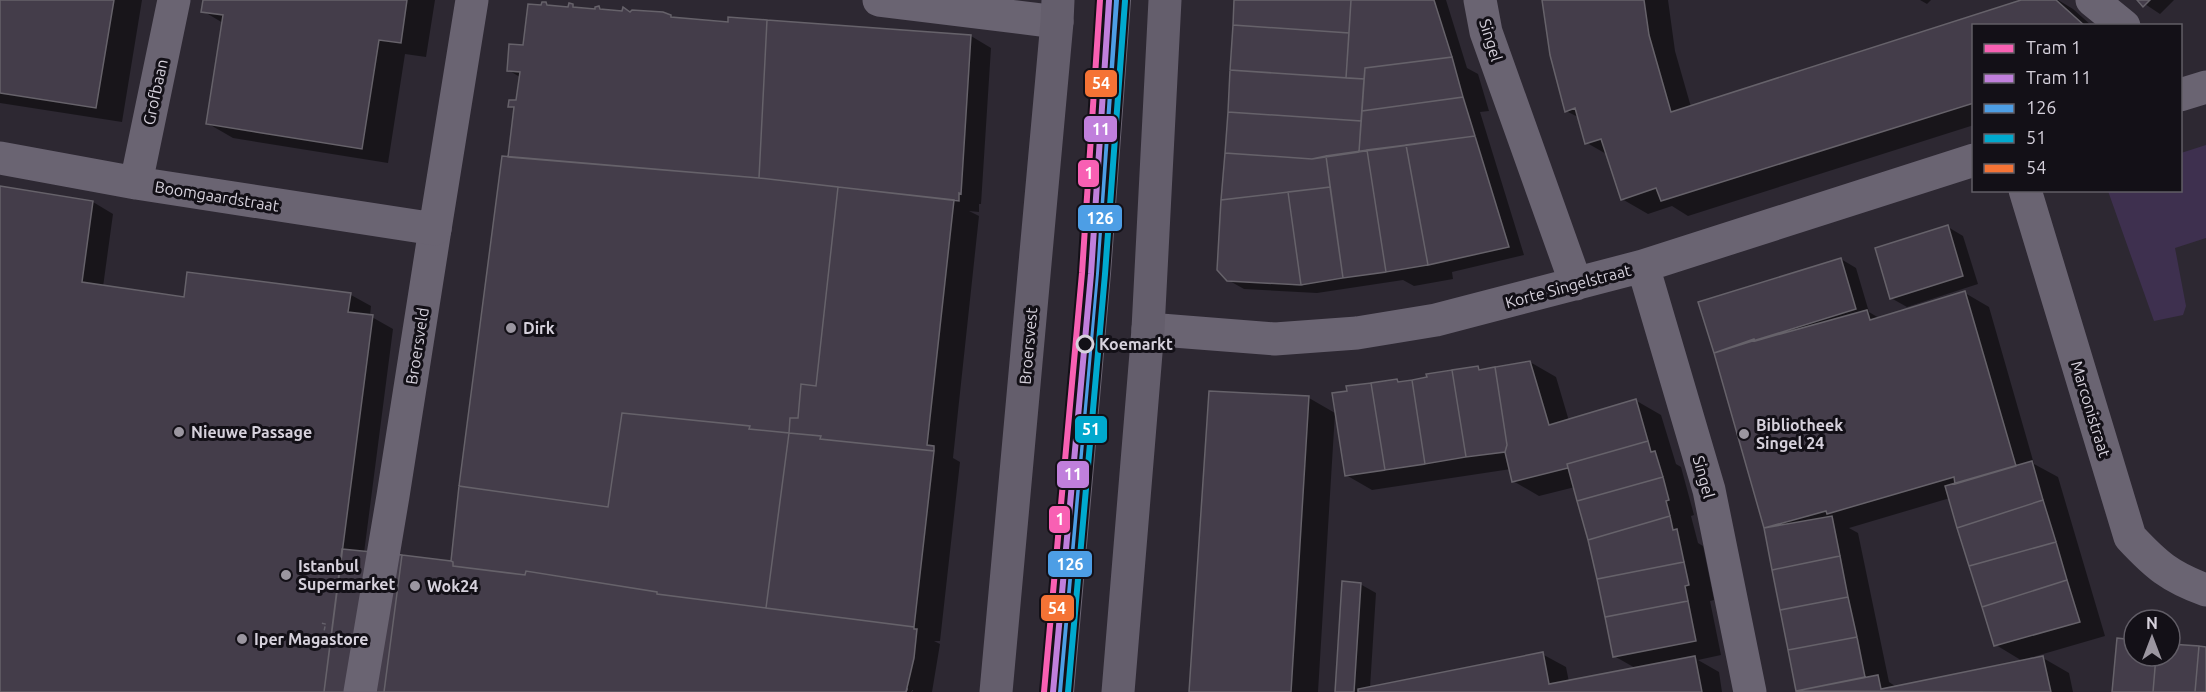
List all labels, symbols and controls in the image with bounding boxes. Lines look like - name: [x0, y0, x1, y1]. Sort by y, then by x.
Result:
- street label: Singel: [1476, 17, 1506, 63]
- legend: [1972, 24, 2182, 192]
- text: Tram 1: [2026, 37, 2081, 57]
- street label: Grofbaan: [139, 57, 171, 127]
- text: Tram 11: [2026, 67, 2091, 87]
- line badge: 54: [1084, 69, 1118, 98]
- text: 54: [1092, 74, 1110, 92]
- text: 126: [2026, 97, 2056, 117]
- line badge: 11: [1083, 115, 1118, 143]
- text: 11: [1092, 120, 1110, 138]
- text: 51: [2026, 127, 2046, 147]
- text: 54: [2026, 157, 2046, 177]
- line badge: 1: [1077, 159, 1100, 188]
- text: 1: [1084, 164, 1094, 182]
- street label: Boomgaardstraat: [153, 177, 281, 215]
- line badge: 126: [1077, 204, 1123, 232]
- text: 126: [1086, 209, 1114, 227]
- street label: Korte Singelstraat: [1503, 260, 1633, 311]
- street label: Broersveld: [402, 306, 432, 386]
- street label: Broersvest: [1016, 306, 1040, 385]
- place label: Dirk: [523, 319, 555, 337]
- marker: Dirk: [504, 321, 518, 335]
- marker: Koemarkt: [1076, 335, 1094, 353]
- place label: Koemarkt: [1099, 335, 1173, 353]
- street label: Marconistraat: [2068, 359, 2114, 460]
- line badge: 51: [1074, 415, 1108, 444]
- place label: Bibliotheek Singel 24: [1756, 416, 1843, 452]
- text: 51: [1082, 420, 1100, 438]
- place label: Nieuwe Passage: [191, 423, 312, 441]
- marker: Nieuwe Passage: [172, 425, 186, 439]
- marker: Bibliotheek Singel 24: [1737, 427, 1751, 441]
- street label: Singel: [1690, 454, 1718, 500]
- line badge: 11: [1056, 460, 1090, 489]
- text: 11: [1064, 465, 1082, 483]
- line badge: 1: [1048, 505, 1071, 534]
- text: 1: [1055, 510, 1065, 528]
- line badge: 126: [1047, 550, 1093, 578]
- text: 126: [1056, 555, 1084, 573]
- place label: Istanbul Supermarket: [298, 557, 396, 593]
- marker: Istanbul Supermarket: [279, 568, 293, 582]
- place label: Wok24: [427, 577, 478, 595]
- marker: Wok24: [408, 579, 422, 593]
- line badge: 54: [1040, 594, 1075, 622]
- text: 54: [1048, 599, 1066, 617]
- north arrow: [2122, 608, 2182, 668]
- text: N: [2146, 614, 2158, 632]
- place label: Iper Magastore: [254, 630, 369, 648]
- marker: Iper Magastore: [235, 632, 249, 646]

